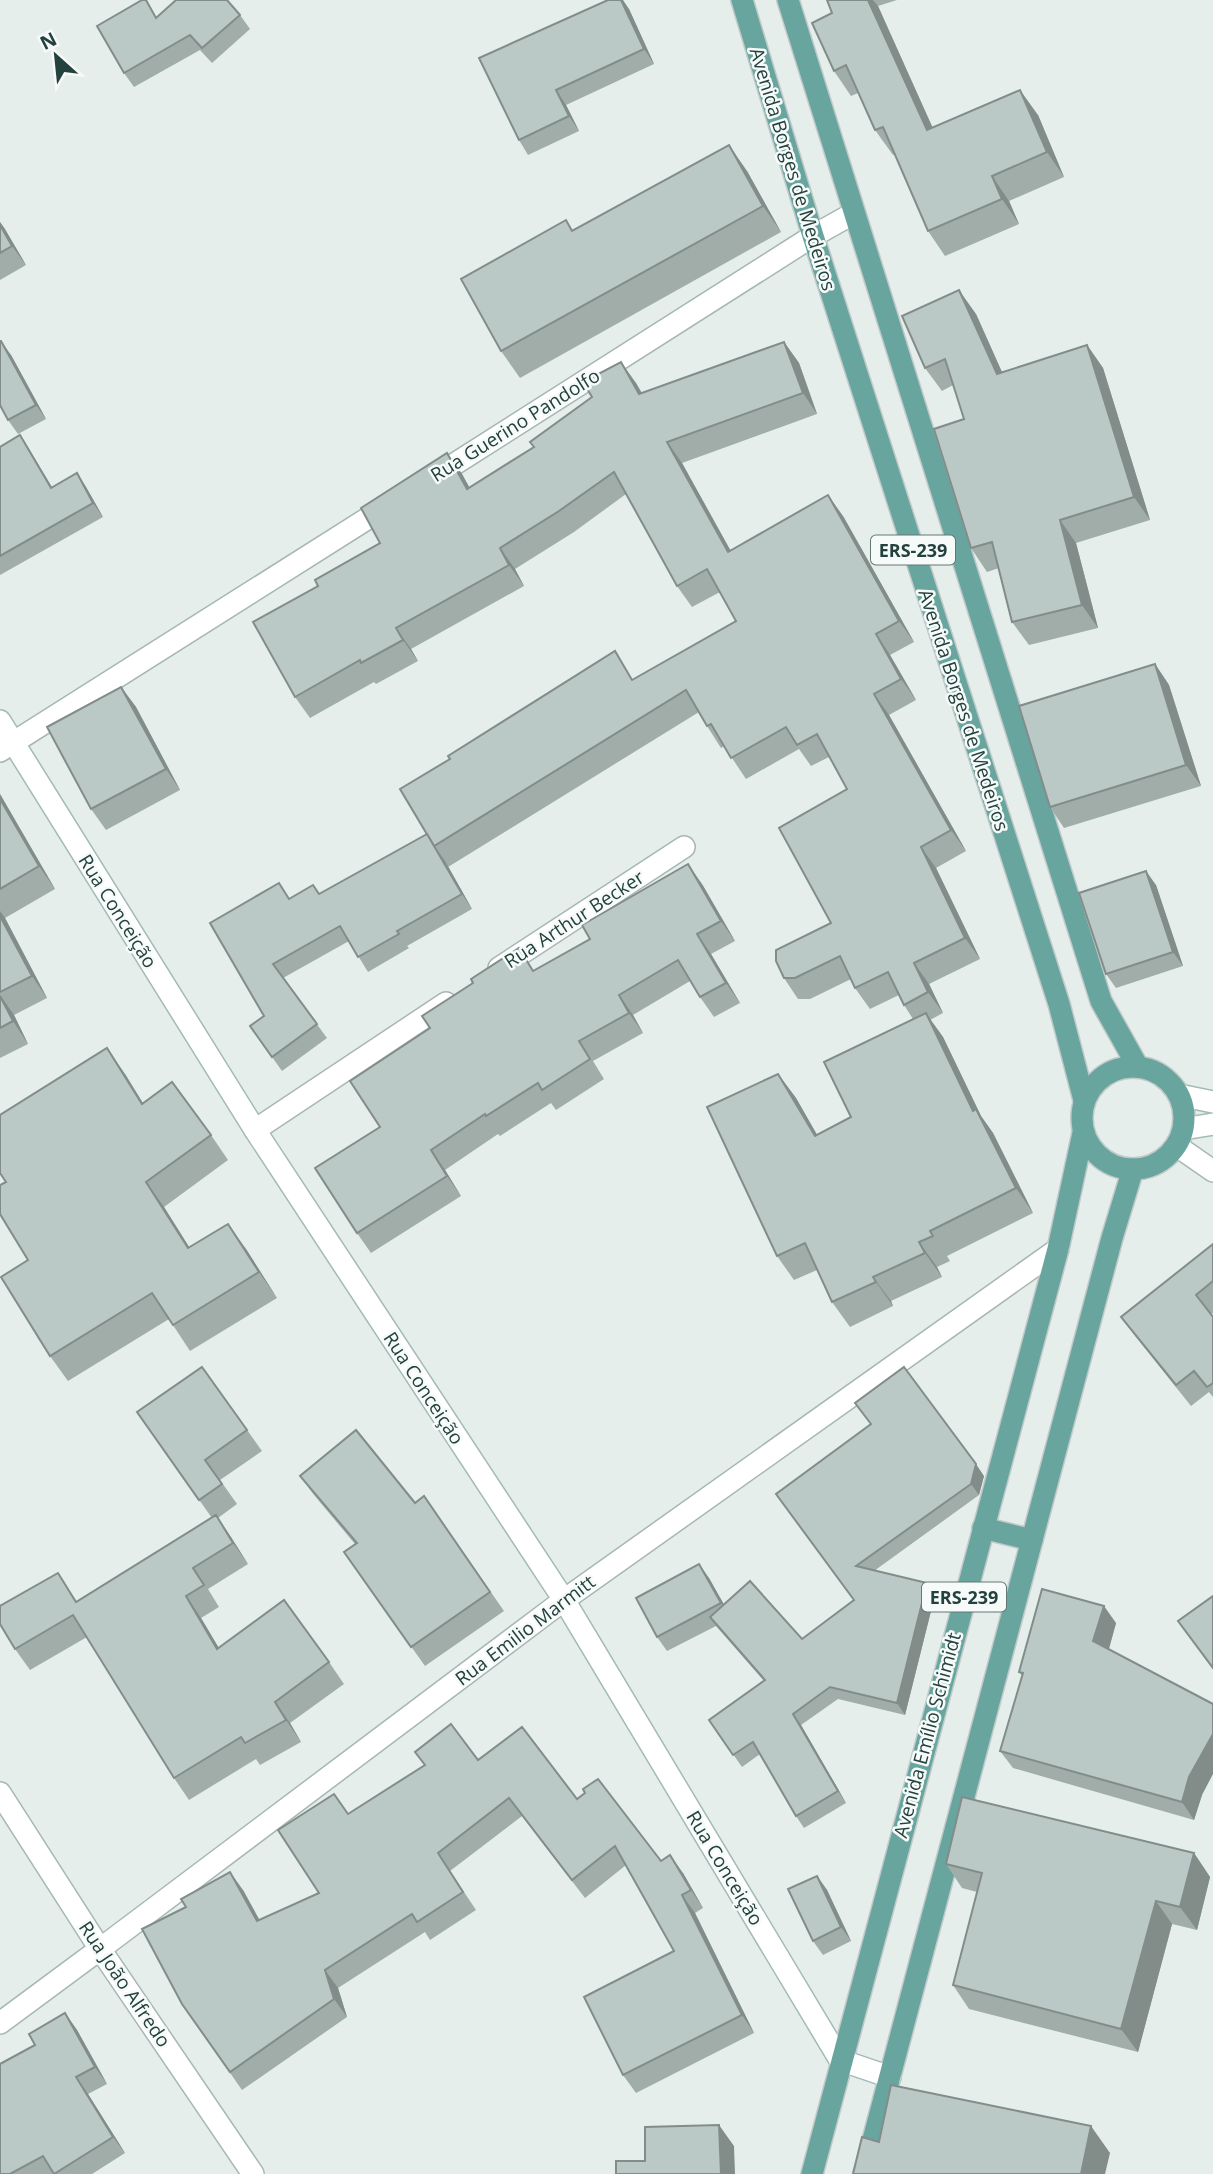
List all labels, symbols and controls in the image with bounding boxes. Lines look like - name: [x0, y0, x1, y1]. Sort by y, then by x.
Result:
- north arrow: [21, 21, 91, 91]
- text: N: [35, 26, 61, 56]
- street label: Avenida Borges de Medeiros: [744, 44, 842, 294]
- street label: Rua Guerino Pandolfo: [425, 362, 605, 488]
- road number: ERS-239: [871, 536, 955, 564]
- street label: Avenida Borges de Medeiros: [913, 586, 1015, 834]
- street label: Rua Conceição: [73, 849, 163, 973]
- street label: Rua Arthur Becker: [499, 864, 649, 974]
- street label: Rua Conceição: [378, 1327, 470, 1449]
- street label: Rua Emilio Marmitt: [450, 1569, 601, 1691]
- road number: ERS-239: [922, 1582, 1006, 1612]
- street label: Avenida Emílio Schimidt: [887, 1629, 967, 1840]
- street label: Rua Conceição: [680, 1806, 770, 1930]
- street label: Rua João Alfredo: [73, 1916, 177, 2052]

